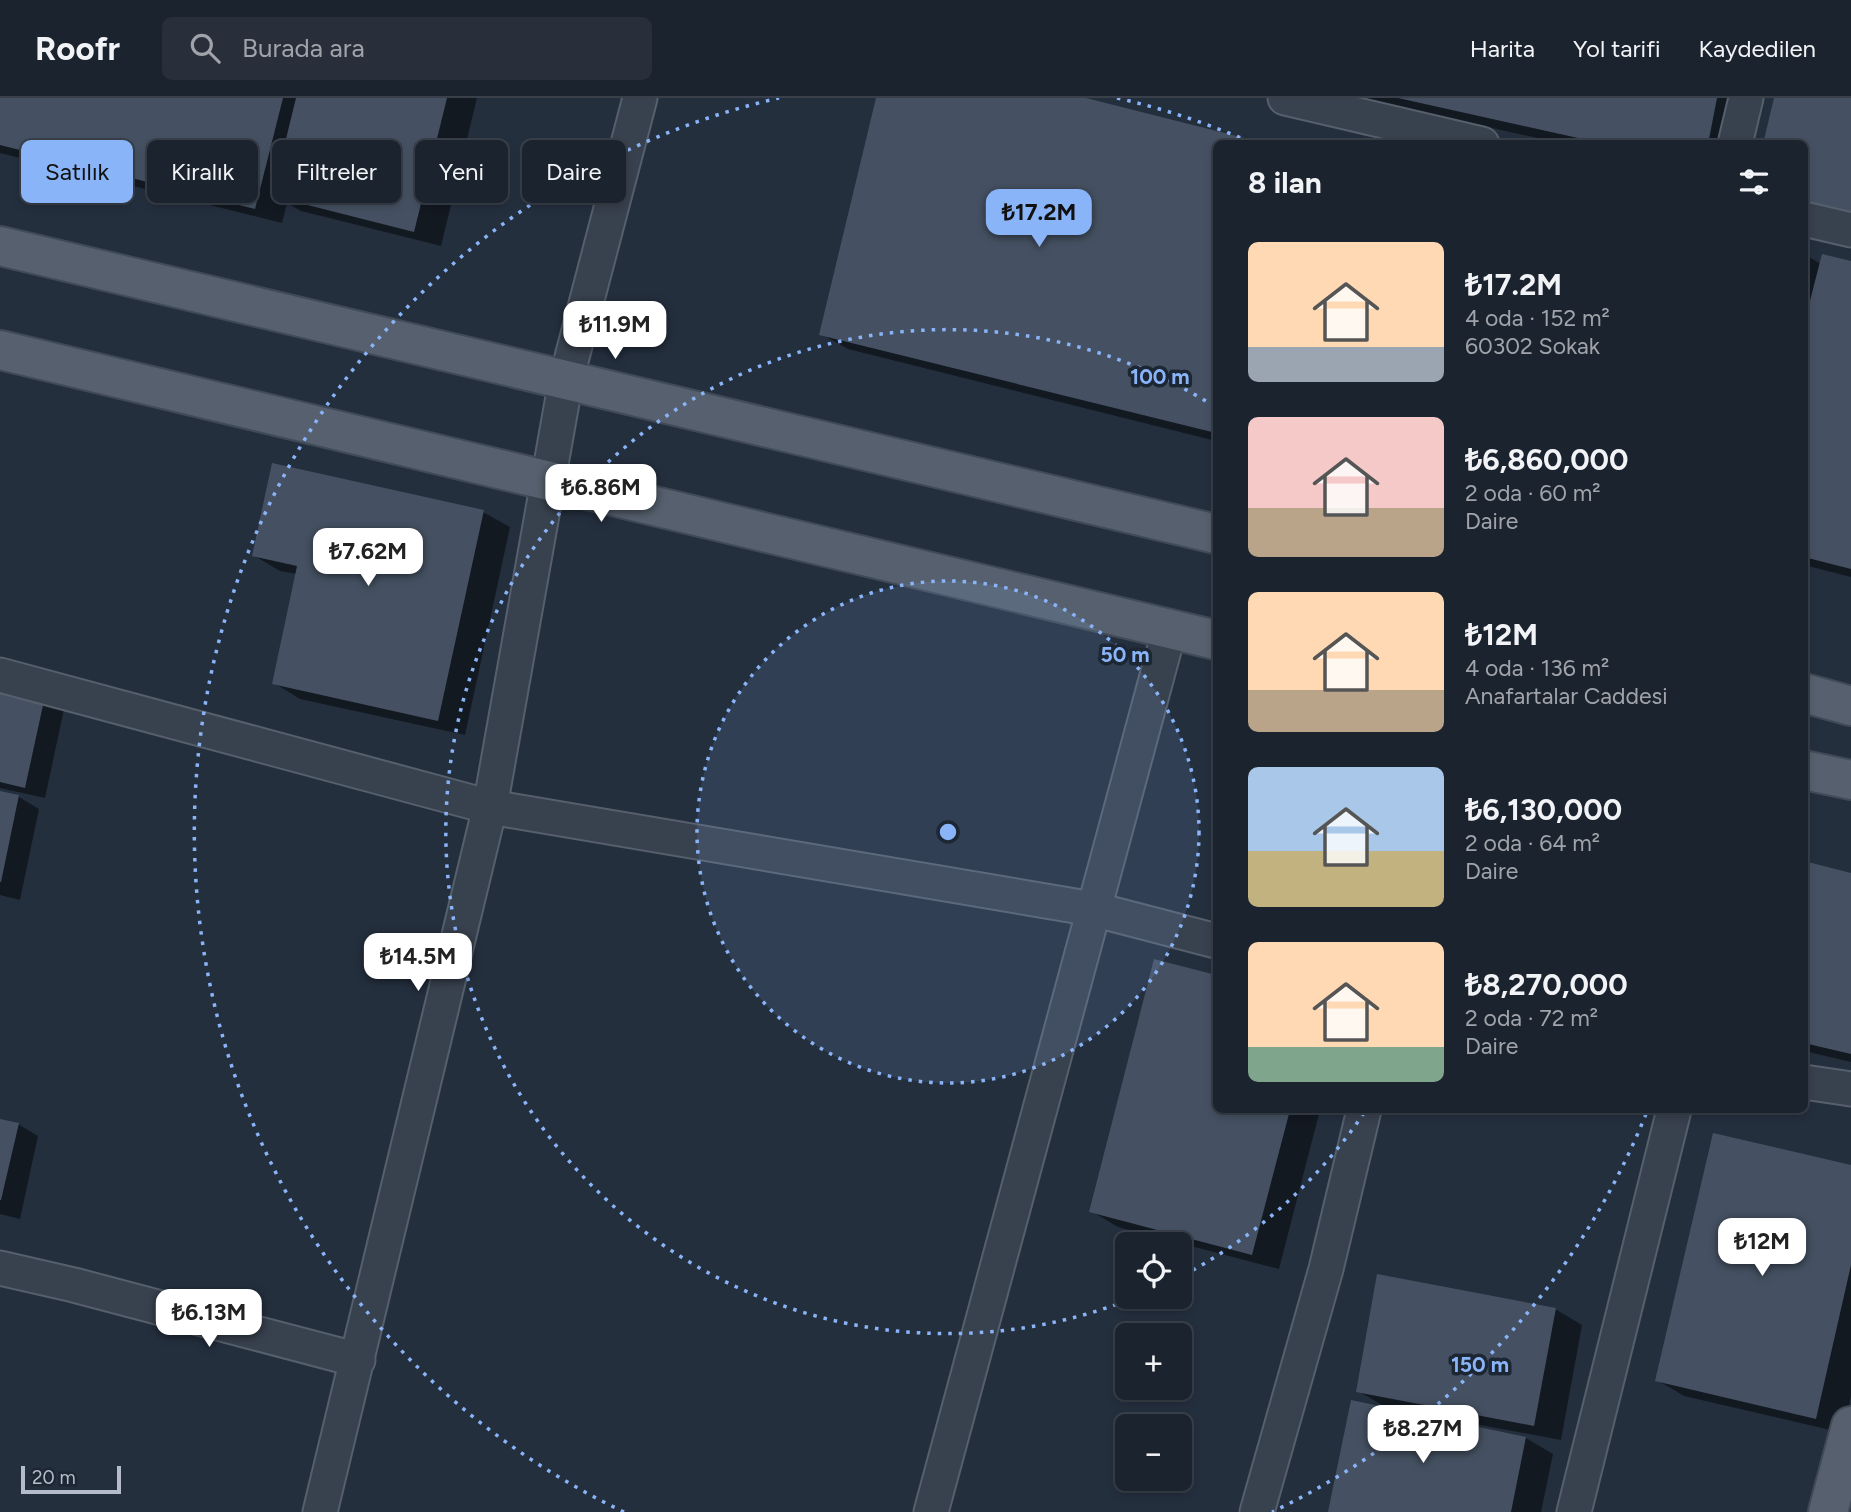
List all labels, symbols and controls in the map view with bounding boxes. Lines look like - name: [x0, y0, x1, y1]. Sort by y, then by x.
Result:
- search box: [162, 17, 652, 80]
- text: Roofr: [35, 29, 120, 68]
- icon: search: [186, 29, 224, 67]
- text: Burada ara: [242, 32, 365, 64]
- text: Harita: [1470, 34, 1535, 63]
- text: Yol tarifi: [1573, 34, 1661, 63]
- text: Kaydedilen: [1699, 34, 1816, 63]
- chip: Satılık: [21, 140, 133, 203]
- chip: Kiralık: [147, 140, 258, 203]
- chip: Filtreler: [272, 140, 401, 203]
- chip: Yeni: [415, 140, 508, 203]
- chip: Daire: [522, 140, 626, 203]
- icon: filters: [1735, 163, 1773, 201]
- text: 8 ilan: [1248, 164, 1322, 201]
- pin: ₺17.2M: [982, 190, 1096, 249]
- text: ₺17.2M: [1002, 198, 1076, 226]
- text: ₺17.2M: [1465, 266, 1562, 303]
- icon: home: [1304, 270, 1388, 354]
- pin: ₺11.9M: [558, 302, 672, 361]
- text: 4 oda · 152 m²: [1465, 304, 1610, 332]
- text: ₺11.9M: [579, 310, 651, 338]
- text: 60302 Sokak: [1465, 332, 1600, 360]
- text: 100 m: [1130, 364, 1190, 389]
- text: ₺6,860,000: [1465, 441, 1629, 478]
- icon: home: [1304, 445, 1388, 529]
- pin: ₺6.86M: [544, 464, 658, 524]
- text: ₺6.86M: [561, 473, 641, 501]
- text: 2 oda · 60 m²: [1465, 479, 1601, 507]
- text: Daire: [1465, 507, 1518, 535]
- pin: ₺7.62M: [311, 528, 425, 588]
- text: ₺7.62M: [329, 537, 407, 565]
- text: ₺12M: [1465, 616, 1538, 653]
- icon: home: [1304, 620, 1388, 704]
- text: 50 m: [1100, 642, 1150, 667]
- text: 4 oda · 136 m²: [1465, 654, 1609, 682]
- text: Anafartalar Caddesi: [1465, 682, 1668, 710]
- text: ₺6,130,000: [1465, 791, 1622, 828]
- icon: home: [1304, 795, 1388, 879]
- centre of rings: [936, 820, 960, 844]
- text: 2 oda · 64 m²: [1465, 829, 1600, 857]
- text: Daire: [1465, 857, 1518, 885]
- pin: ₺14.5M: [361, 934, 475, 993]
- text: ₺14.5M: [380, 942, 456, 970]
- text: ₺8,270,000: [1465, 966, 1628, 1003]
- icon: home: [1304, 970, 1388, 1054]
- text: 2 oda · 72 m²: [1465, 1004, 1598, 1032]
- text: Daire: [1465, 1032, 1518, 1060]
- pin: ₺12M: [1721, 1218, 1803, 1278]
- text: ₺12M: [1734, 1227, 1790, 1255]
- map controls: [1115, 1232, 1192, 1491]
- button: locate: [1115, 1232, 1192, 1309]
- pin: ₺6.13M: [152, 1290, 266, 1349]
- text: ₺6.13M: [172, 1298, 246, 1326]
- button: +: [1115, 1323, 1192, 1400]
- text: 150 m: [1451, 1352, 1509, 1377]
- pin: ₺8.27M: [1366, 1406, 1480, 1465]
- button: −: [1115, 1414, 1192, 1491]
- text: ₺8.27M: [1384, 1414, 1462, 1442]
- scale bar: [21, 1463, 121, 1495]
- text: 20 m: [32, 1466, 76, 1489]

